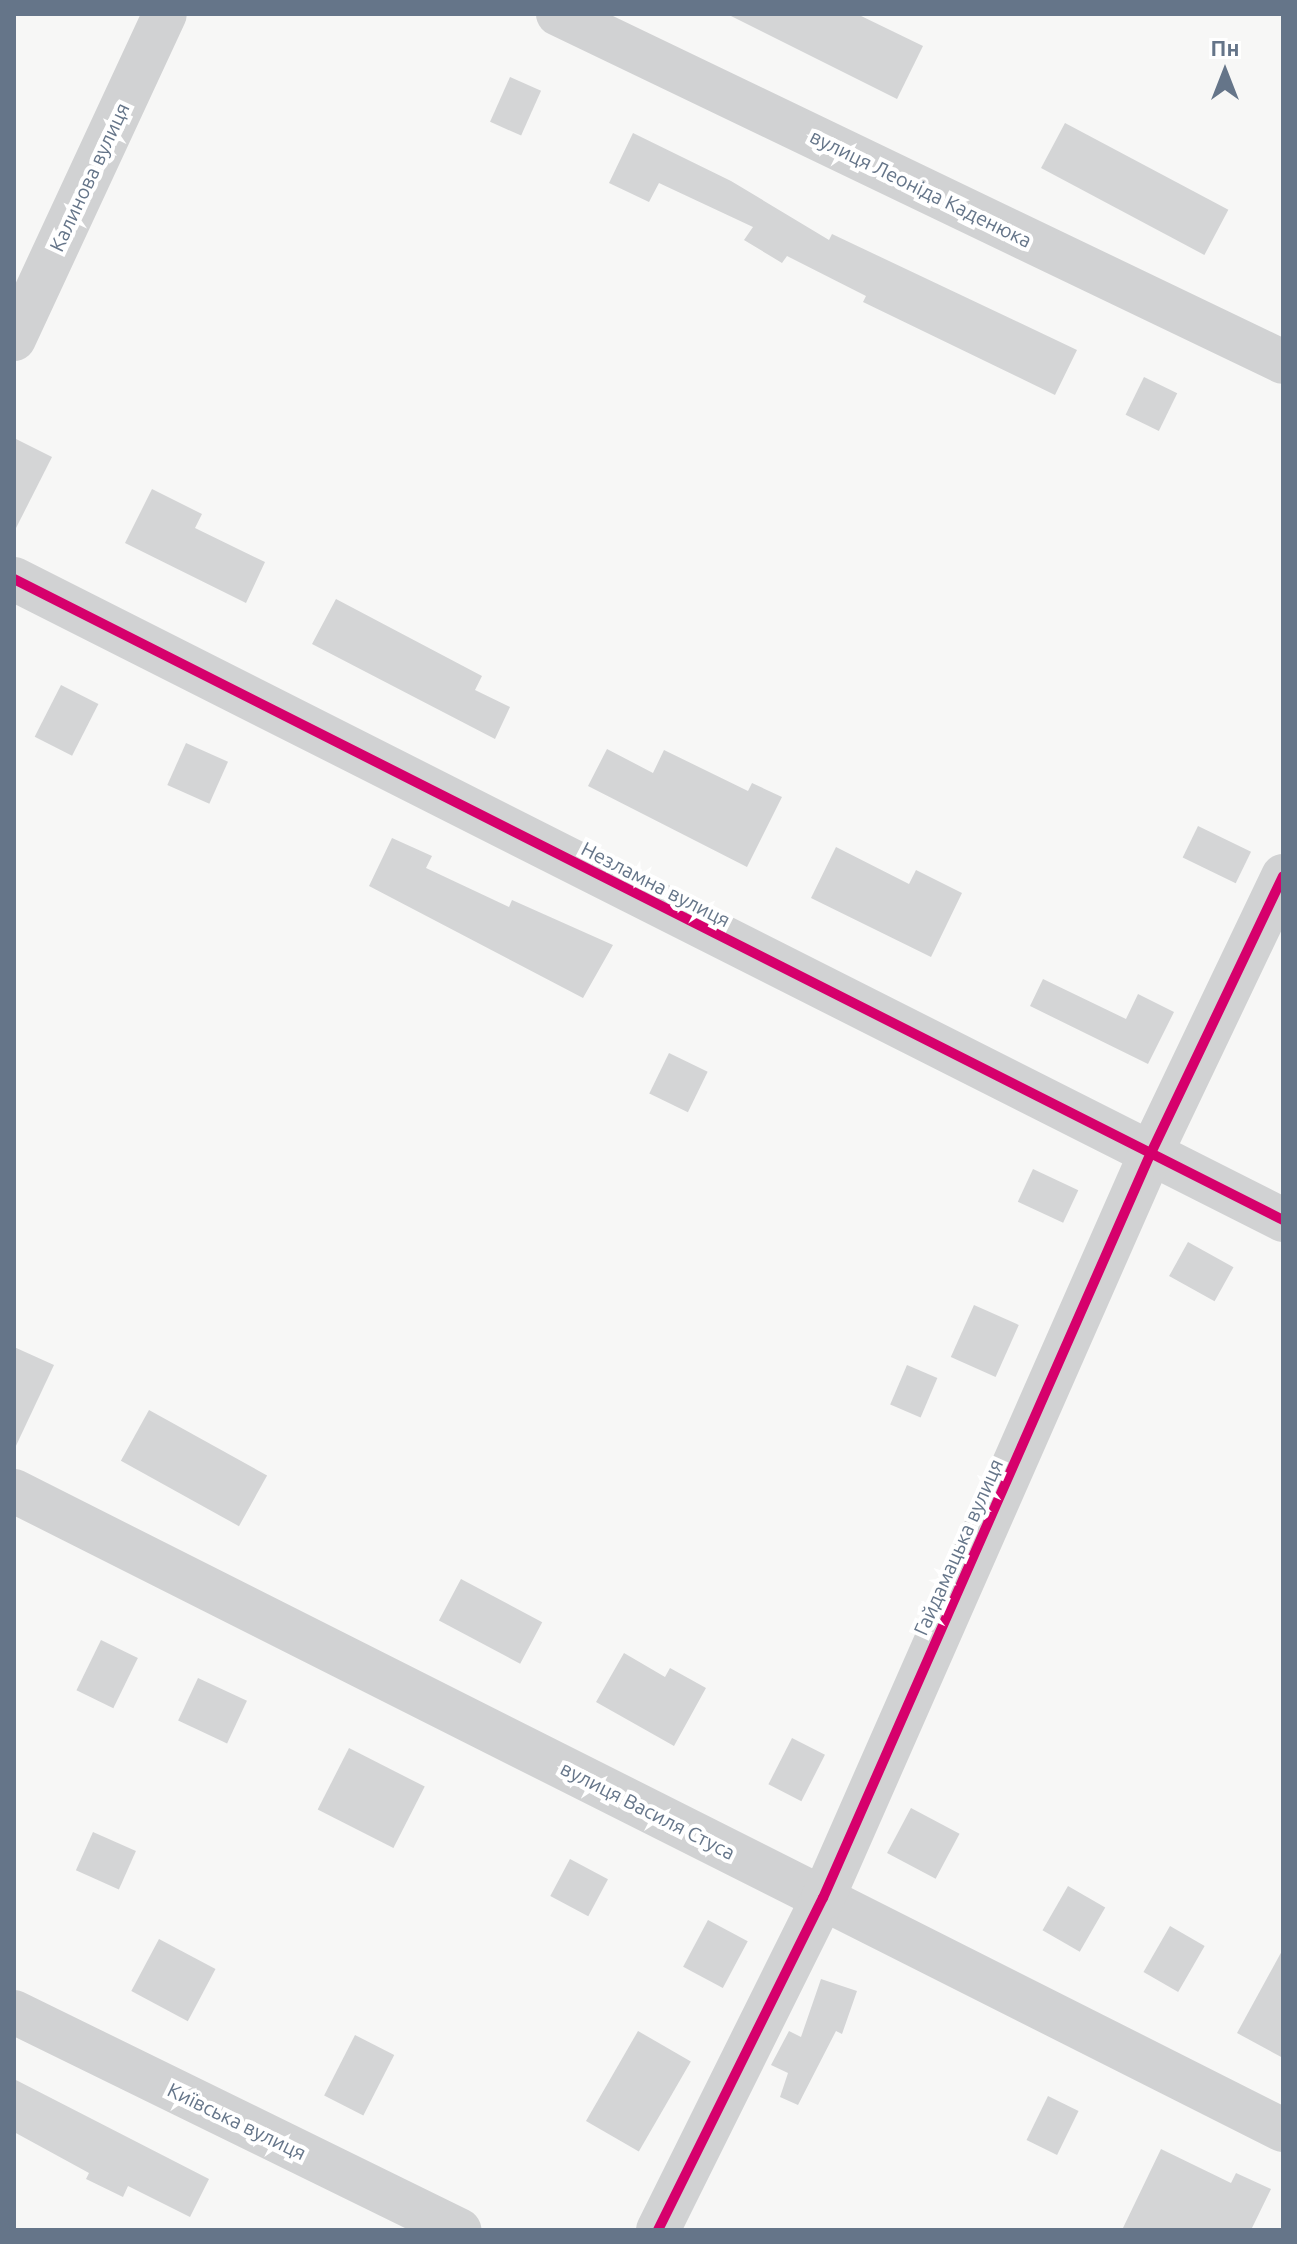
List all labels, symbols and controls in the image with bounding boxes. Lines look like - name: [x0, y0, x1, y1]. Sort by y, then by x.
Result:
- north arrow: [1185, 32, 1265, 112]
- text: Пн: [1211, 35, 1239, 60]
- street label: Калинова вулиця: [44, 99, 134, 255]
- street label: вулиця Леоніда Каденюка: [806, 124, 1036, 252]
- street label: Незламна вулиця: [578, 836, 734, 932]
- street label: Гайдамацька вулиця: [908, 1455, 1008, 1639]
- street label: вулиця Василя Стуса: [557, 1756, 739, 1864]
- street label: Київська вулиця: [164, 2077, 310, 2165]

